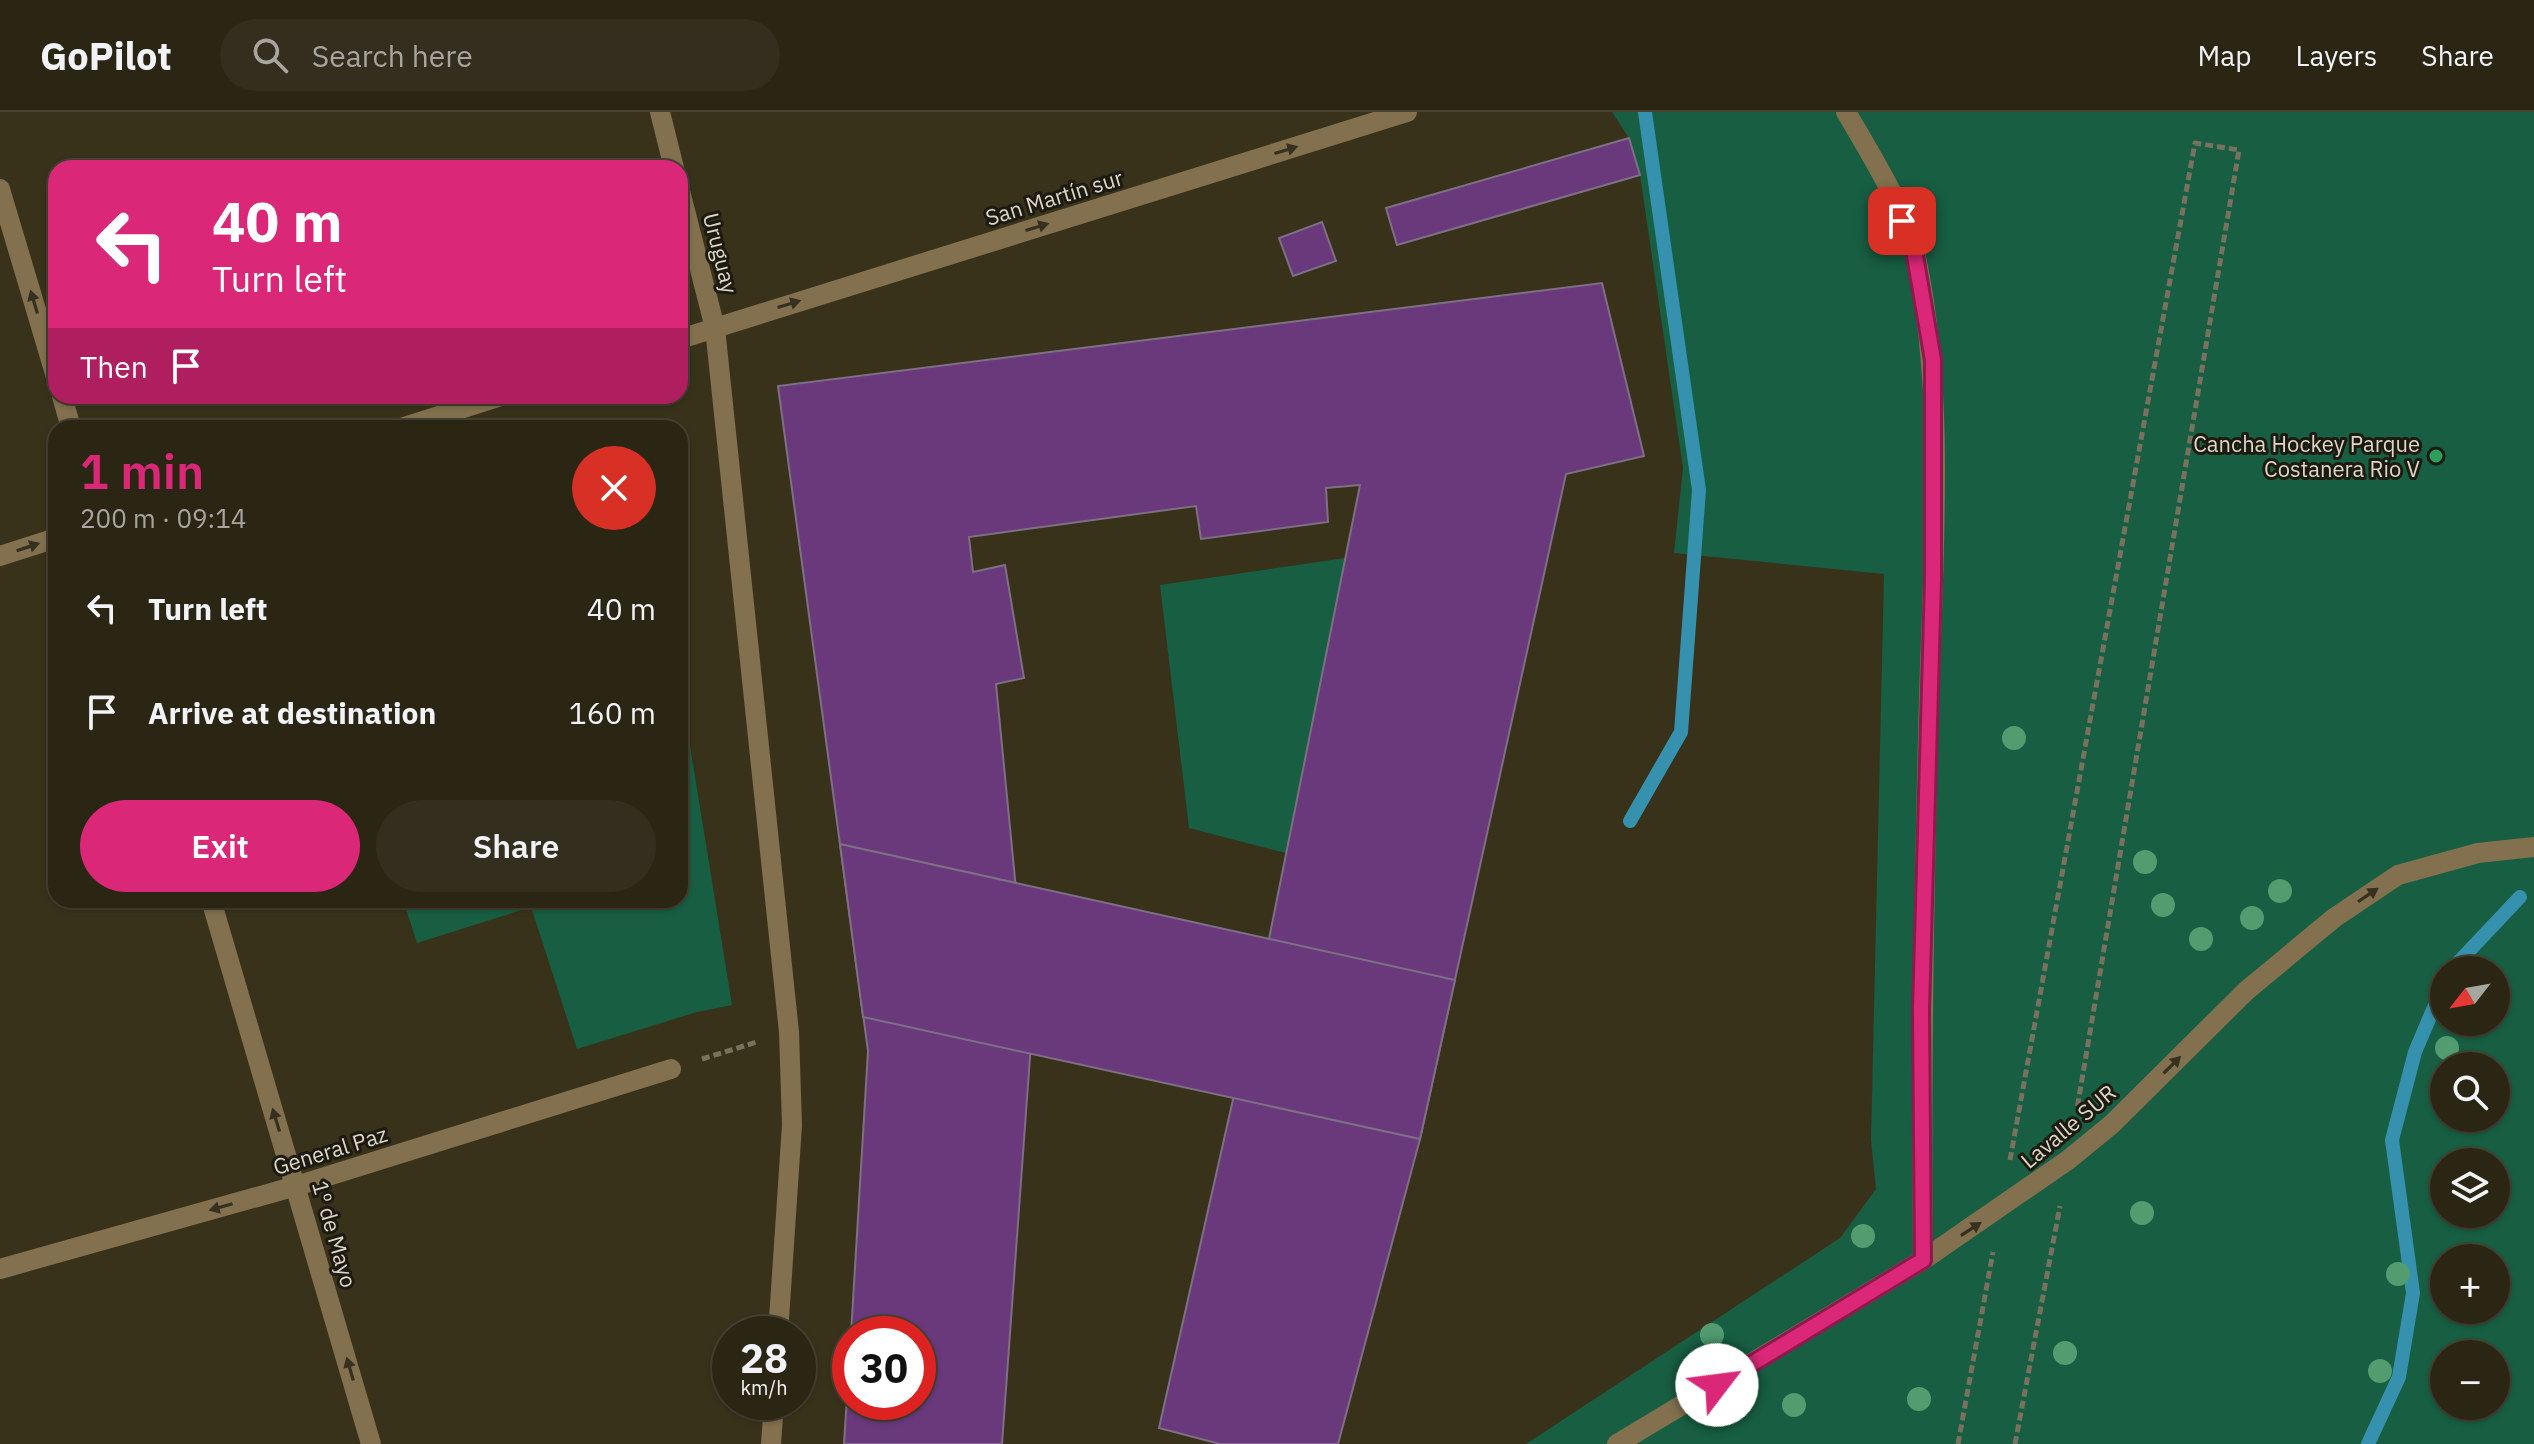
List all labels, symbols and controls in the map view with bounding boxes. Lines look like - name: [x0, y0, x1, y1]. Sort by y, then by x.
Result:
- search box: [220, 19, 780, 91]
- text: GoPilot: [40, 31, 172, 80]
- icon: search: [248, 33, 292, 77]
- text: Search here: [312, 36, 473, 75]
- text: Map: [2197, 37, 2251, 74]
- text: Layers: [2295, 37, 2377, 74]
- text: Share: [2421, 37, 2494, 74]
- one-way arrow: [1274, 143, 1298, 155]
- street label: San Martín sur: [982, 162, 1126, 232]
- text: 40 m: [212, 185, 342, 257]
- pin: [1868, 187, 1936, 255]
- icon: left: [80, 192, 184, 296]
- icon: arrive: [1880, 199, 1924, 243]
- street label: Uruguay: [697, 210, 745, 296]
- one-way arrow: [1026, 220, 1050, 233]
- text: Turn left: [212, 255, 347, 302]
- one-way arrow: [27, 290, 40, 314]
- one-way arrow: [778, 297, 802, 310]
- icon: arrive: [164, 344, 208, 388]
- text: Then: [80, 347, 148, 386]
- place label: Cancha Hockey Parque Costanera Rio V: [2193, 429, 2420, 483]
- text: 1 min: [80, 440, 204, 502]
- button: close: [572, 446, 656, 530]
- marker: Cancha Hockey Parque Costanera Rio V: [2427, 447, 2445, 465]
- text: 200 m · 09:14: [80, 501, 246, 535]
- one-way arrow: [16, 541, 40, 553]
- icon: left: [80, 586, 124, 630]
- text: Turn left: [148, 589, 267, 628]
- text: 40 m: [587, 589, 656, 628]
- icon: arrive: [80, 690, 124, 734]
- text: Arrive at destination: [148, 693, 436, 732]
- text: 160 m: [569, 693, 656, 732]
- button: Exit: [80, 800, 360, 892]
- button: Share: [376, 800, 656, 892]
- one-way arrow: [2357, 888, 2379, 903]
- north arrow: [2430, 956, 2510, 1036]
- map controls: [2430, 956, 2510, 1420]
- button: search: [2430, 1052, 2510, 1132]
- one-way arrow: [2162, 1056, 2181, 1075]
- street label: Lavalle SUR: [2014, 1078, 2122, 1174]
- one-way arrow: [270, 1107, 282, 1132]
- street label: General Paz: [269, 1119, 391, 1181]
- button: layers: [2430, 1148, 2510, 1228]
- street label: 1º de Mayo: [306, 1177, 364, 1291]
- one-way arrow: [209, 1201, 233, 1214]
- one-way arrow: [1960, 1222, 1982, 1237]
- button: +: [2430, 1244, 2510, 1324]
- speed limit sign: 30: [832, 1316, 936, 1420]
- text: 28: [740, 1332, 788, 1384]
- button: −: [2430, 1340, 2510, 1420]
- position arrow: [1675, 1343, 1759, 1427]
- one-way arrow: [343, 1357, 356, 1381]
- text: km/h: [740, 1374, 788, 1401]

